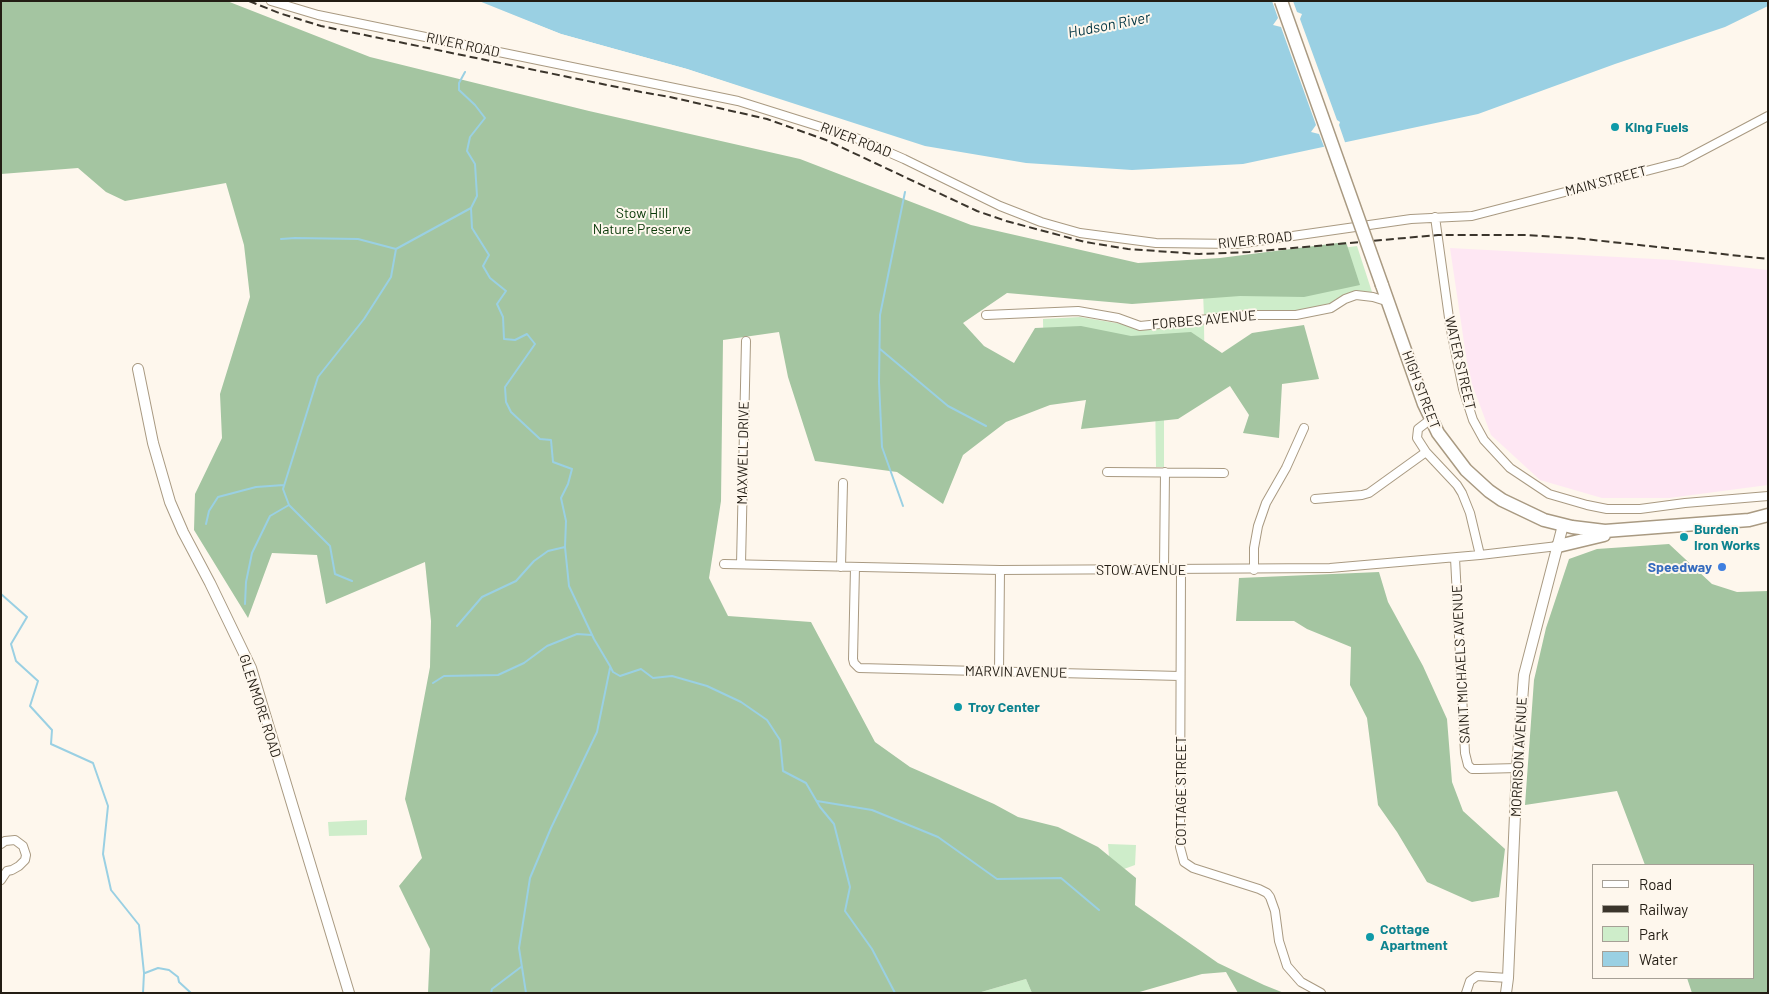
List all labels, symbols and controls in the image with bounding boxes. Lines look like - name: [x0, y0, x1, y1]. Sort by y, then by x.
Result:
- water label: Hudson River: [1066, 8, 1152, 42]
- street label: RIVER ROAD: [425, 29, 501, 61]
- street label: RIVER ROAD: [818, 119, 894, 161]
- place label: King Fuels: [1625, 119, 1689, 135]
- marker: King Fuels: [1609, 121, 1621, 133]
- street label: MAIN STREET: [1563, 162, 1649, 200]
- park label: Stow Hill Nature Preserve: [593, 205, 691, 238]
- street label: RIVER ROAD: [1217, 228, 1293, 252]
- street label: FORBES AVENUE: [1151, 307, 1257, 333]
- street label: WATER STREET: [1441, 314, 1479, 412]
- street label: HIGH STREET: [1398, 348, 1444, 432]
- street label: MAXWELL DRIVE: [734, 401, 752, 505]
- place label: Burden Iron Works: [1694, 521, 1760, 554]
- marker: Burden Iron Works: [1678, 531, 1690, 543]
- place label: Speedway: [1648, 559, 1712, 575]
- marker: Speedway: [1716, 561, 1728, 573]
- street label: STOW AVENUE: [1096, 562, 1186, 578]
- street label: SAINT MICHAELS AVENUE: [1448, 584, 1474, 744]
- street label: GLENMORE ROAD: [235, 652, 285, 760]
- street label: MARVIN AVENUE: [965, 663, 1067, 681]
- street label: MORRISON AVENUE: [1507, 697, 1531, 817]
- place label: Troy Center: [968, 699, 1040, 715]
- marker: Troy Center: [952, 701, 964, 713]
- street label: COTTAGE STREET: [1173, 736, 1189, 846]
- legend: [1592, 864, 1754, 979]
- text: Road: [1639, 875, 1672, 893]
- text: Railway: [1639, 900, 1688, 918]
- place label: Cottage Apartment: [1380, 921, 1448, 954]
- text: Park: [1639, 925, 1668, 943]
- marker: Cottage Apartment: [1364, 931, 1376, 943]
- text: Water: [1639, 950, 1678, 968]

